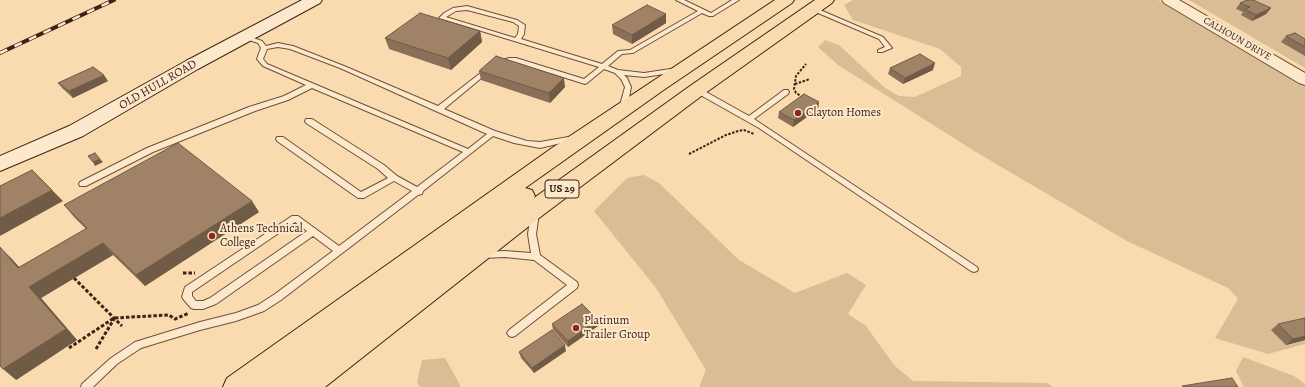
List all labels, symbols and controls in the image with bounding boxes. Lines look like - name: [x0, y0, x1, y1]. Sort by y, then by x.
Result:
- street label: CALHOUN DRIVE: [1201, 15, 1273, 63]
- street label: OLD HULL ROAD: [117, 57, 199, 113]
- place label: Clayton Homes: [806, 106, 881, 120]
- marker: Clayton Homes: [793, 108, 803, 118]
- road number: US 29: [545, 180, 579, 198]
- place label: Athens Technical College: [220, 222, 303, 250]
- marker: Athens Technical College: [207, 231, 217, 241]
- place label: Platinum Trailer Group: [584, 314, 650, 342]
- marker: Platinum Trailer Group: [571, 323, 581, 333]

